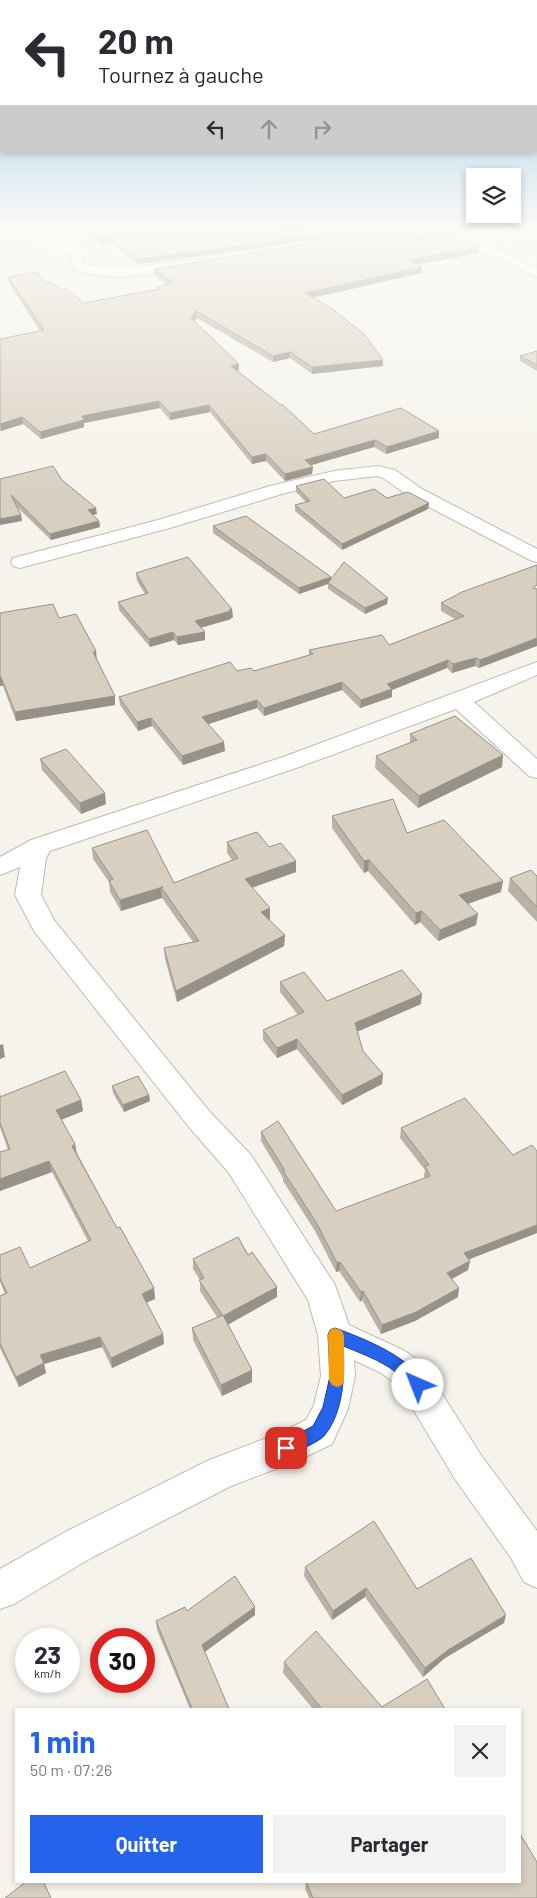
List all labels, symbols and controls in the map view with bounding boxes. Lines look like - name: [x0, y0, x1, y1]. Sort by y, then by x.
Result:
- text: 20 m: [98, 19, 174, 61]
- icon: left: [15, 20, 80, 85]
- text: Tournez à gauche: [98, 61, 264, 87]
- icon: left: [202, 115, 230, 143]
- icon: ahead: [255, 115, 283, 143]
- icon: right: [308, 115, 336, 143]
- map controls: [466, 168, 521, 223]
- button: layers: [466, 168, 521, 223]
- position arrow: [391, 1358, 443, 1410]
- pin: [265, 1427, 307, 1469]
- icon: arrive: [272, 1434, 300, 1462]
- speed limit sign: 30: [90, 1628, 155, 1693]
- text: 23: [34, 1639, 61, 1669]
- text: km/h: [34, 1666, 61, 1680]
- text: 1 min: [30, 1723, 96, 1759]
- button: close: [454, 1725, 506, 1777]
- text: 50 m · 07:26: [30, 1760, 112, 1779]
- button: Quitter: [30, 1815, 263, 1873]
- button: Partager: [273, 1815, 506, 1873]

